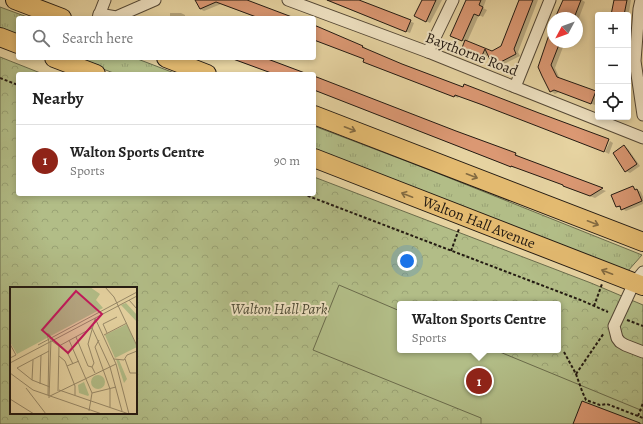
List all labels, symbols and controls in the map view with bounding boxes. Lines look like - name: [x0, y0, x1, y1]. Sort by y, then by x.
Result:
- north arrow: [547, 12, 583, 48]
- map controls: [595, 12, 631, 120]
- button: +: [595, 12, 631, 48]
- search box: [16, 16, 316, 60]
- icon: search: [30, 27, 52, 49]
- street label: Baythorne Road: [423, 27, 522, 81]
- text: Search here: [62, 28, 133, 48]
- button: −: [595, 48, 631, 84]
- button: locate: [595, 84, 631, 120]
- text: Nearby: [32, 87, 83, 110]
- one-way arrow: [344, 126, 356, 134]
- text: Walton Sports Centre: [70, 142, 204, 162]
- text: 1: [43, 152, 47, 169]
- text: 90 m: [274, 152, 300, 169]
- text: Sports: [70, 162, 105, 179]
- one-way arrow: [465, 173, 477, 181]
- one-way arrow: [402, 190, 414, 198]
- street label: Walton Hall Avenue: [418, 191, 539, 253]
- one-way arrow: [586, 220, 598, 227]
- your location: [397, 251, 417, 271]
- one-way arrow: [601, 268, 613, 276]
- inset map: [10, 287, 137, 414]
- park label: Walton Hall Park: [231, 299, 328, 319]
- popup: [397, 301, 561, 353]
- text: Walton Sports Centre: [412, 309, 546, 329]
- text: Sports: [412, 329, 447, 346]
- pin: 1: [466, 366, 492, 396]

